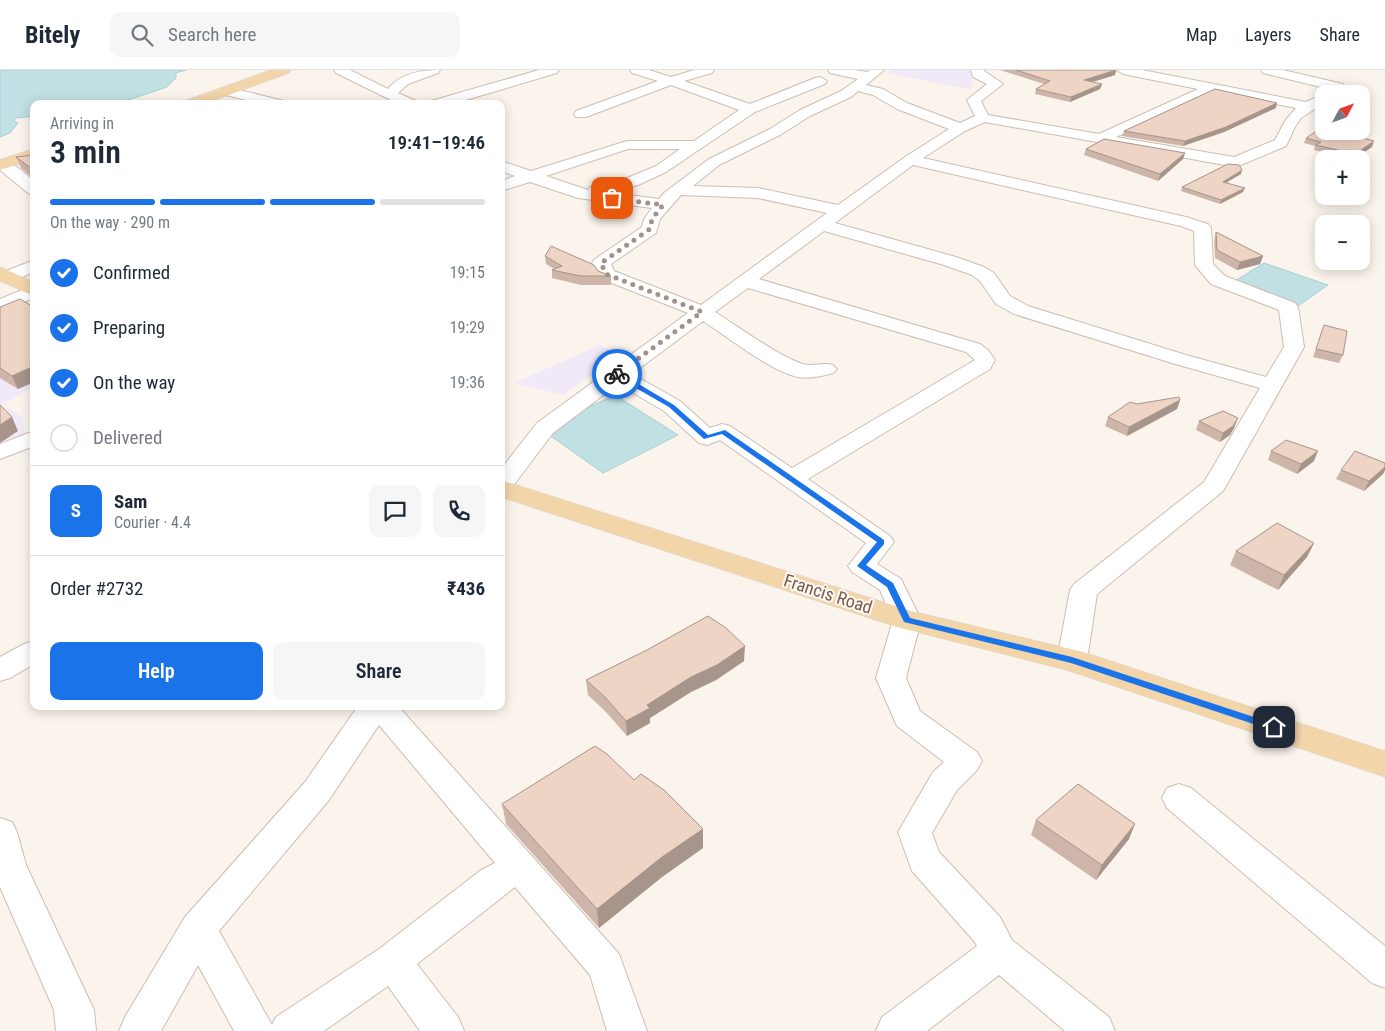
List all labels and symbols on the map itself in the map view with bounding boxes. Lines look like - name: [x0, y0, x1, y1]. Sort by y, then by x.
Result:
- north arrow: [1315, 85, 1370, 140]
- pin: [591, 177, 633, 219]
- courier: [592, 349, 642, 399]
- street label: Francis Road: [781, 569, 875, 618]
- pin: [1253, 706, 1295, 748]

